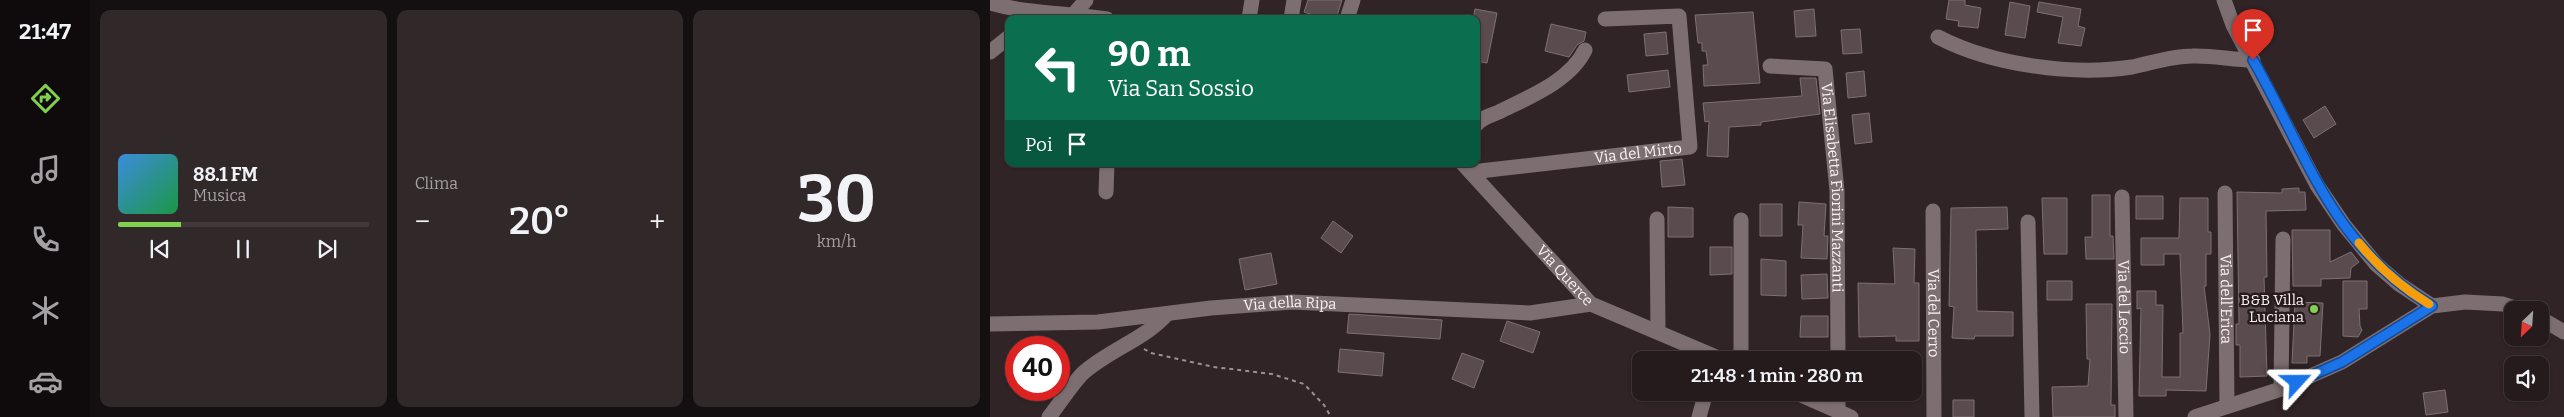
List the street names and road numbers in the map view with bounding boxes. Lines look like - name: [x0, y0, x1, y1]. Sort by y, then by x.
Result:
- street label: Via Elisabetta Fiorini Mazzanti: [1817, 82, 1847, 293]
- street label: Via del Mirto: [1593, 139, 1683, 167]
- street label: Via Querce: [1533, 241, 1597, 310]
- street label: Via dell'Erica: [2217, 254, 2235, 344]
- street label: Via del Leccio: [2114, 260, 2134, 354]
- street label: Via del Cerro: [1924, 269, 1943, 357]
- street label: Via della Ripa: [1243, 293, 1337, 315]

